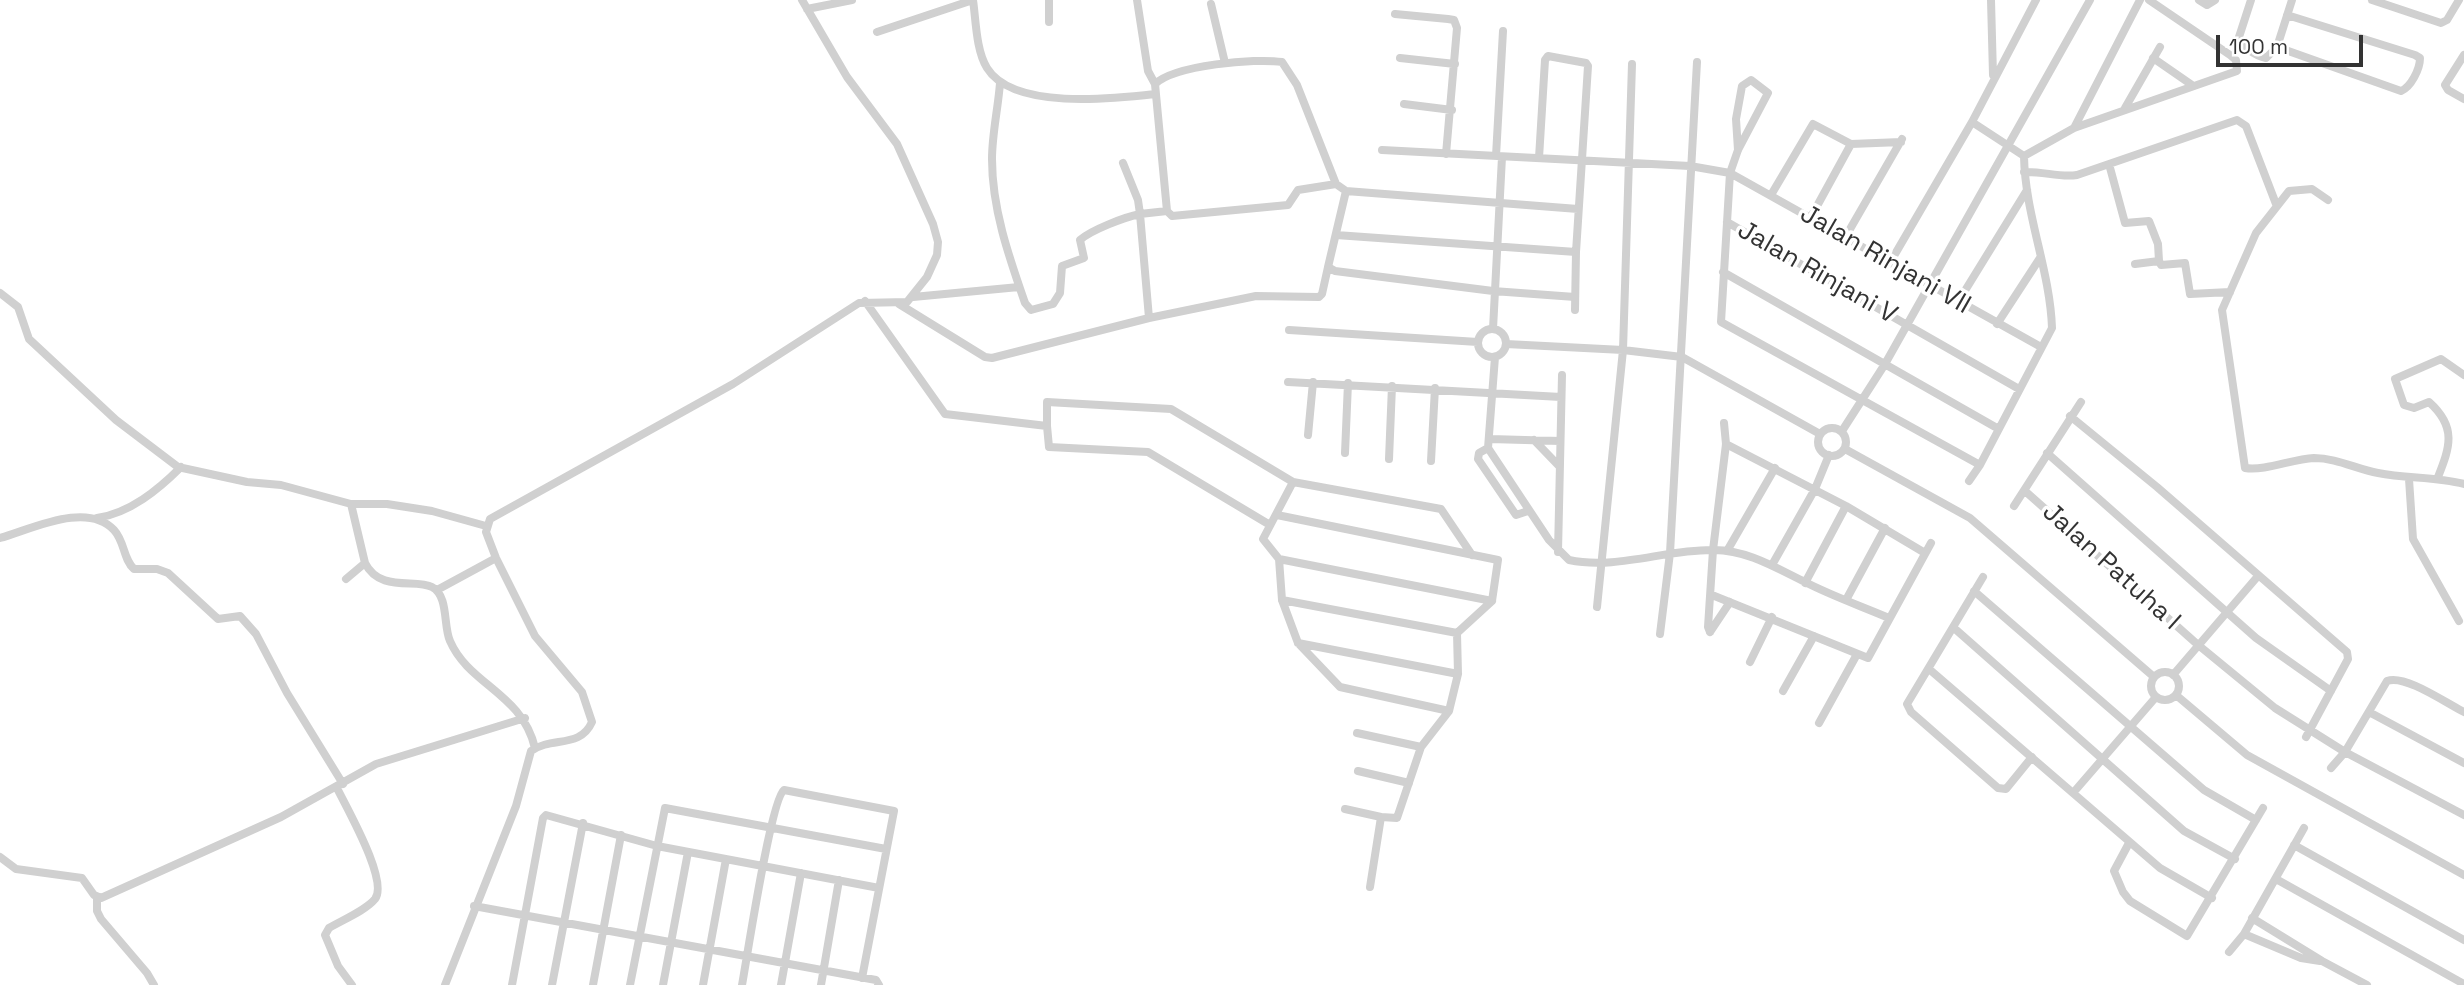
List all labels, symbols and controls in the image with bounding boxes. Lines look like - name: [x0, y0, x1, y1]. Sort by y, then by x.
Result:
- scale bar: [2219, 21, 2366, 65]
- text: 100 m: [2229, 33, 2288, 60]
- street label: Jalan Rinjani VII: [1794, 199, 1976, 321]
- street label: Jalan Rinjani V: [1732, 215, 1902, 331]
- street label: Jalan Patuha I: [2036, 497, 2186, 637]

